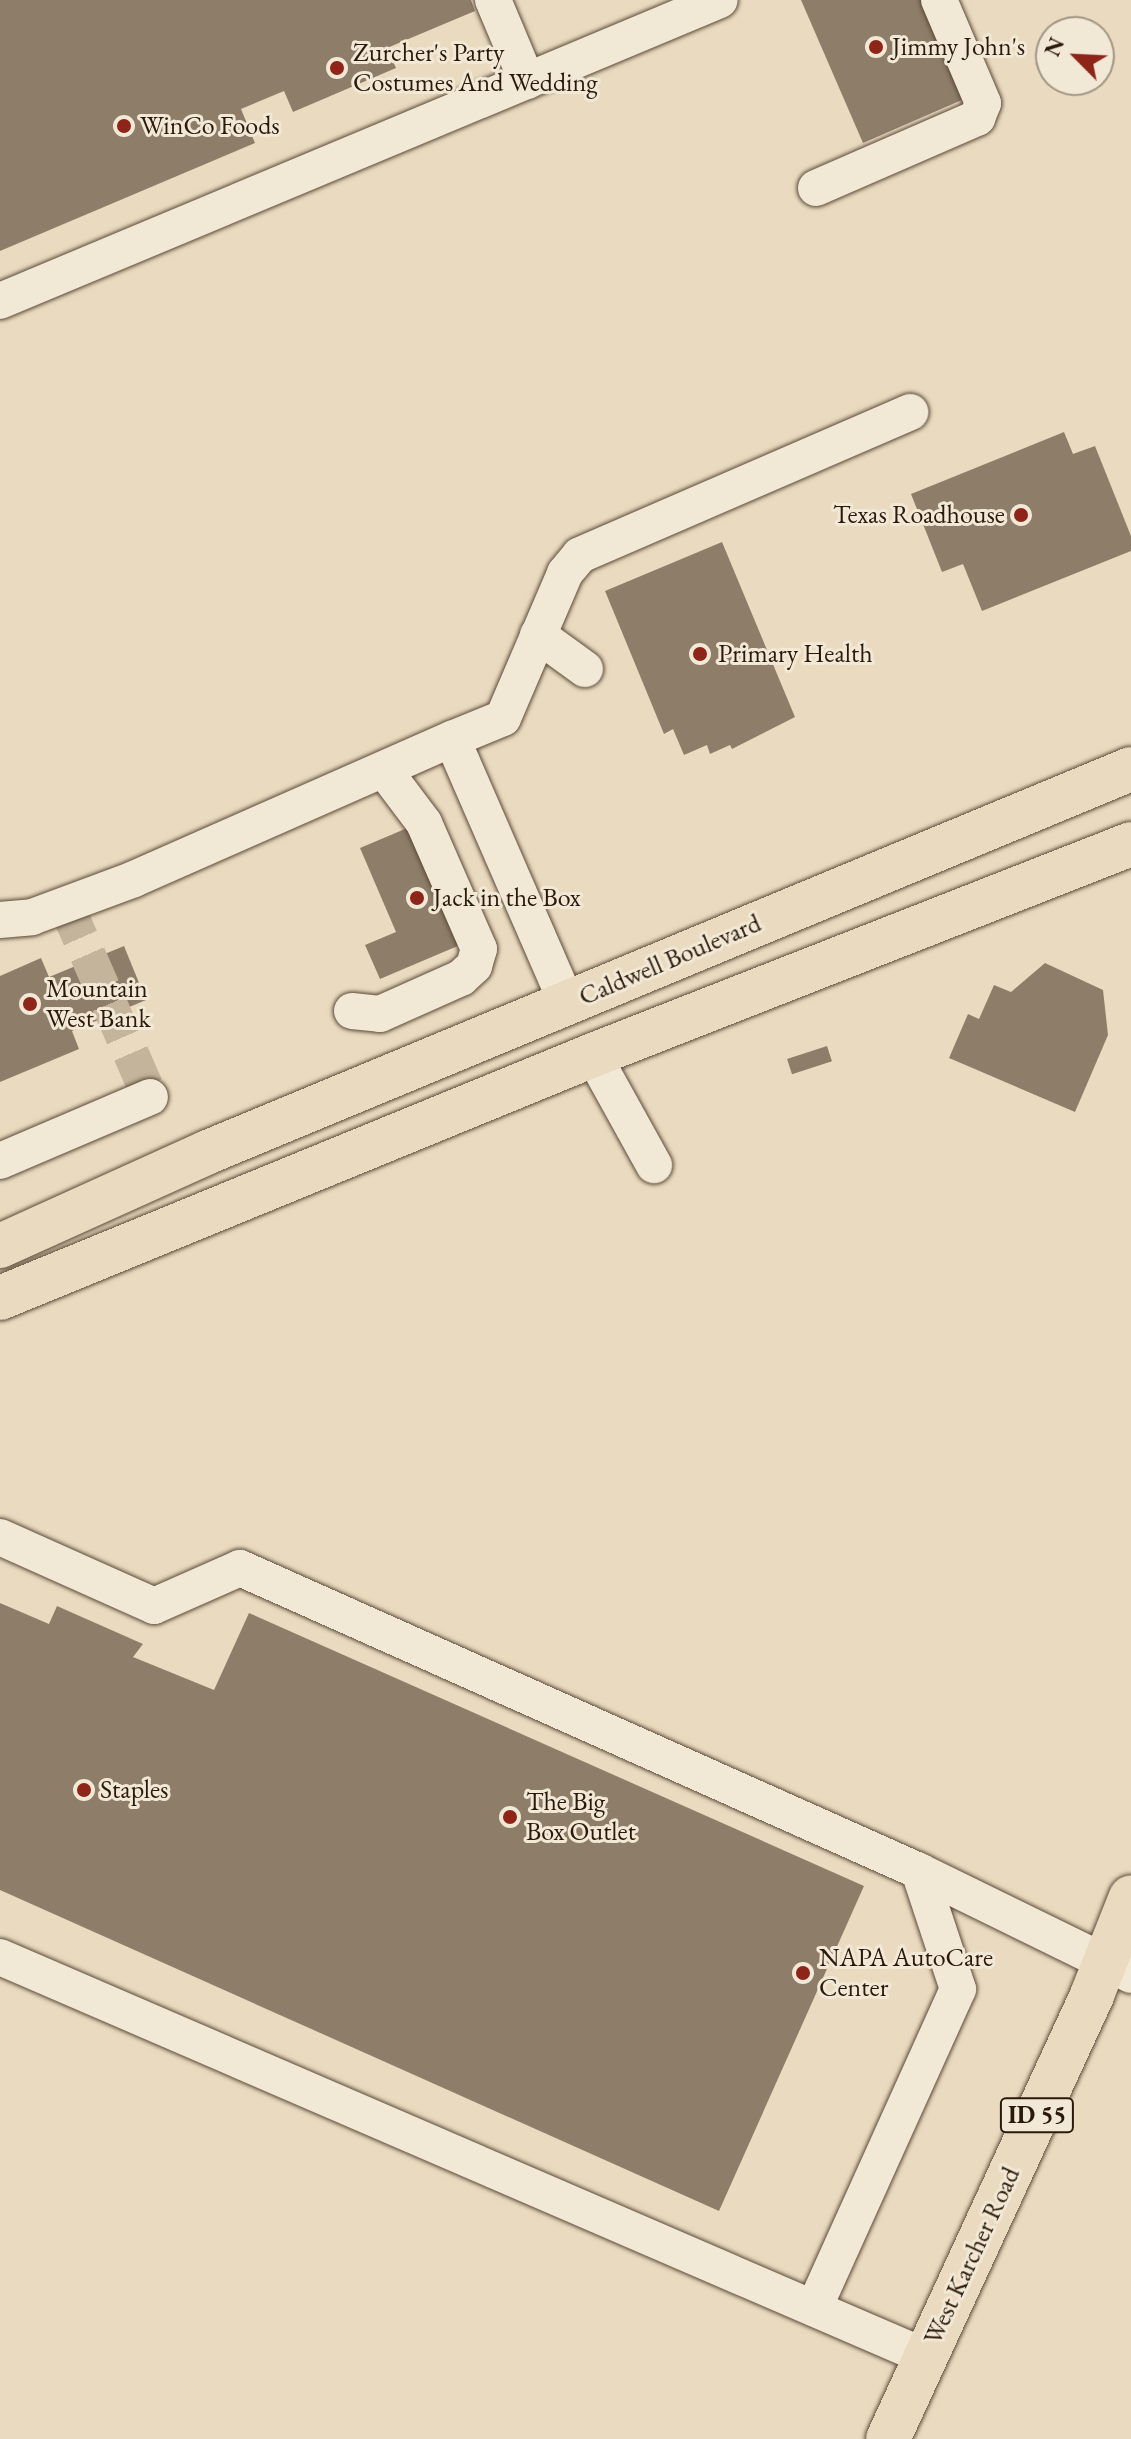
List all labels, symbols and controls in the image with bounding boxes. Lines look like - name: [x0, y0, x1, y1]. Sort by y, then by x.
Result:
- north arrow: [1035, 16, 1115, 96]
- place label: Jimmy John's: [892, 31, 1025, 63]
- text: N: [1038, 33, 1071, 61]
- place label: Zurcher's Party Costumes And Wedding: [353, 37, 597, 98]
- marker: Jimmy John's: [867, 38, 885, 56]
- marker: Zurcher's Party Costumes And Wedding: [328, 59, 346, 77]
- place label: WinCo Foods: [140, 110, 280, 142]
- marker: WinCo Foods: [115, 117, 133, 135]
- place label: Texas Roadhouse: [833, 499, 1005, 531]
- marker: Texas Roadhouse: [1012, 506, 1030, 524]
- place label: Primary Health: [718, 638, 873, 670]
- marker: Primary Health: [689, 643, 711, 665]
- place label: Jack in the Box: [433, 882, 581, 914]
- marker: Jack in the Box: [408, 889, 426, 907]
- street label: Caldwell Boulevard: [574, 908, 766, 1012]
- place label: Mountain West Bank: [46, 973, 151, 1034]
- marker: Mountain West Bank: [21, 995, 39, 1013]
- place label: Staples: [100, 1774, 169, 1806]
- marker: Staples: [75, 1781, 93, 1799]
- place label: The Big Box Outlet: [526, 1786, 636, 1848]
- marker: The Big Box Outlet: [501, 1808, 519, 1826]
- place label: NAPA AutoCare Center: [819, 1942, 993, 2004]
- marker: NAPA AutoCare Center: [794, 1964, 812, 1982]
- road number: ID 55: [999, 2095, 1075, 2135]
- street label: West Karcher Road: [917, 2162, 1027, 2350]

